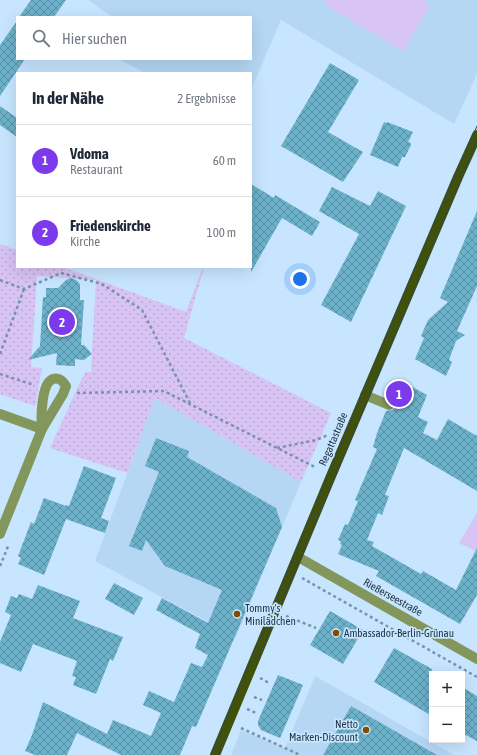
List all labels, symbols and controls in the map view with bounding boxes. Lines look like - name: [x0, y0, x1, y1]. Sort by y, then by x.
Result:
- search box: [16, 16, 252, 60]
- icon: search: [30, 27, 52, 49]
- text: Hier suchen: [62, 30, 127, 47]
- text: In der Nähe: [32, 88, 104, 108]
- text: 2 Ergebnisse: [177, 91, 236, 106]
- text: Vdoma: [70, 145, 109, 162]
- text: 1: [42, 153, 48, 168]
- text: 60 m: [213, 153, 236, 168]
- text: Restaurant: [70, 162, 123, 177]
- text: Friedenskirche: [70, 217, 151, 234]
- text: 2: [42, 225, 48, 240]
- text: 100 m: [207, 225, 236, 240]
- text: Kirche: [70, 234, 100, 249]
- your location: [290, 269, 310, 289]
- pin: 2: [49, 307, 75, 337]
- pin: 1: [386, 379, 412, 409]
- street label: Regattastraße: [316, 410, 350, 468]
- street label: Rießerseestraße: [361, 576, 425, 618]
- place label: Tommy's Minilädchen: [245, 602, 296, 627]
- marker: Tommy's Minilädchen: [232, 609, 242, 619]
- place label: Ambassador-Berlin-Grünau: [344, 627, 454, 639]
- marker: Ambassador-Berlin-Grünau: [331, 628, 341, 638]
- map controls: [429, 671, 465, 743]
- button: +: [429, 671, 465, 707]
- button: −: [429, 707, 465, 743]
- place label: Netto Marken-Discount: [289, 718, 358, 743]
- marker: Netto Marken-Discount: [361, 725, 371, 735]

